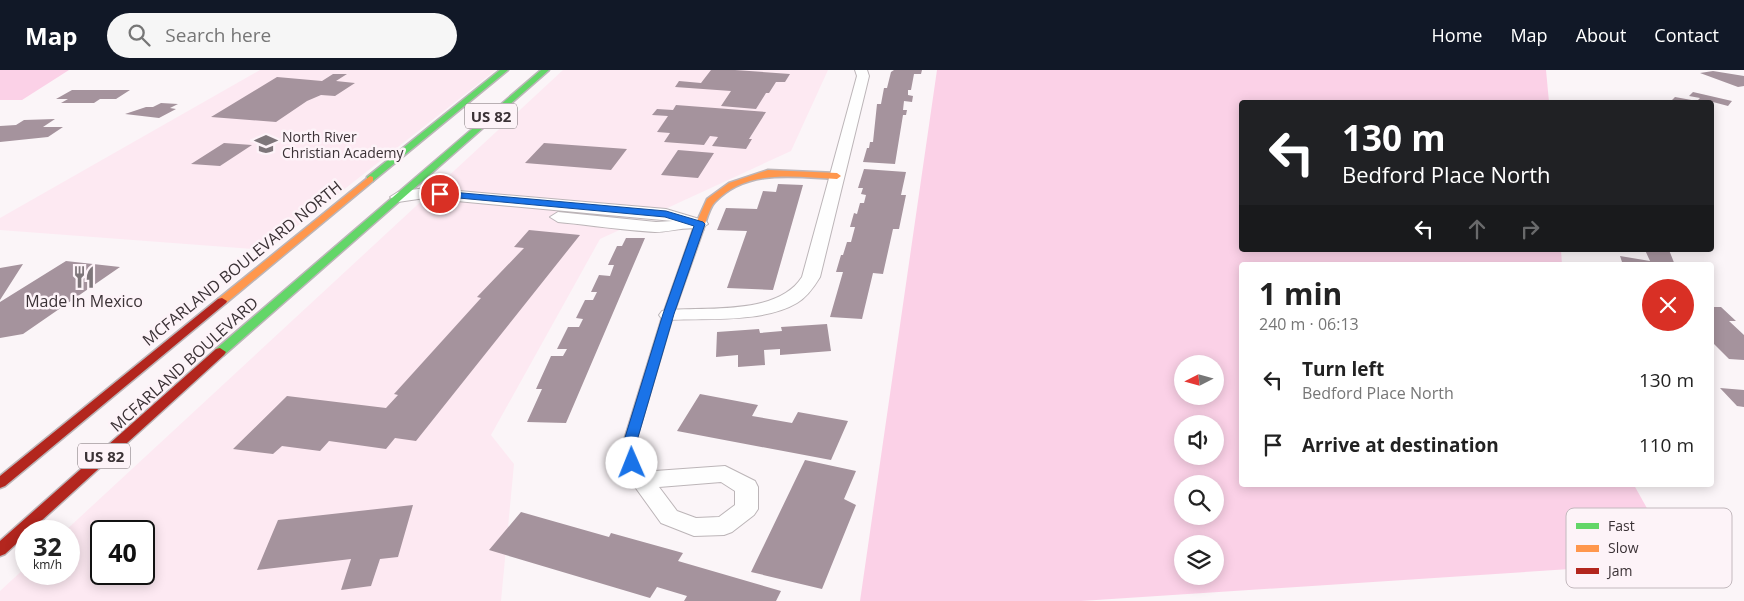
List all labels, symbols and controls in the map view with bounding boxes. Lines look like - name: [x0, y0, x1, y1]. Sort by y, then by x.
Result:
- search box: [107, 13, 457, 58]
- text: Map: [25, 19, 77, 52]
- icon: search: [125, 21, 153, 49]
- text: Search here: [165, 22, 271, 48]
- text: Home: [1432, 23, 1482, 47]
- text: Map: [1510, 23, 1548, 47]
- text: About: [1576, 23, 1626, 47]
- text: Contact: [1654, 23, 1719, 47]
- road number: US 82: [465, 104, 517, 128]
- text: 130 m: [1342, 114, 1446, 161]
- icon: left: [1259, 120, 1324, 185]
- place label: North River Christian Academy: [282, 127, 405, 162]
- school or university icon: North River Christian Academy: [253, 131, 279, 157]
- text: Bedford Place North: [1342, 159, 1551, 189]
- pin: [419, 173, 461, 215]
- street label: MCFARLAND BOULEVARD NORTH: [138, 175, 346, 351]
- icon: arrive: [426, 180, 454, 208]
- icon: left: [1410, 215, 1438, 243]
- icon: ahead: [1463, 215, 1491, 243]
- icon: right: [1516, 215, 1544, 243]
- restaurant icon: Made In Mexico: [71, 264, 97, 290]
- text: 1 min: [1259, 273, 1342, 314]
- button: close: [1642, 279, 1694, 331]
- place label: Made In Mexico: [25, 290, 143, 312]
- street label: MCFARLAND BOULEVARD: [105, 292, 263, 436]
- text: 240 m · 06:13: [1259, 313, 1359, 335]
- north arrow: [1174, 355, 1224, 405]
- map controls: [1174, 355, 1224, 585]
- text: Turn left: [1302, 356, 1384, 382]
- icon: left: [1259, 366, 1287, 394]
- text: 130 m: [1639, 367, 1694, 393]
- text: Bedford Place North: [1302, 382, 1454, 404]
- button: sound: [1174, 415, 1224, 465]
- icon: arrive: [1259, 431, 1287, 459]
- text: Arrive at destination: [1302, 432, 1499, 458]
- text: 110 m: [1639, 432, 1694, 458]
- position arrow: [605, 436, 657, 488]
- road number: US 82: [78, 444, 130, 468]
- button: search: [1174, 475, 1224, 525]
- legend: [1566, 508, 1732, 588]
- text: Fast: [1608, 516, 1635, 535]
- speed limit sign: 40: [90, 520, 155, 585]
- text: 32: [33, 529, 62, 563]
- button: layers: [1174, 535, 1224, 585]
- text: Slow: [1608, 538, 1639, 557]
- text: km/h: [33, 556, 62, 573]
- text: Jam: [1606, 561, 1633, 580]

